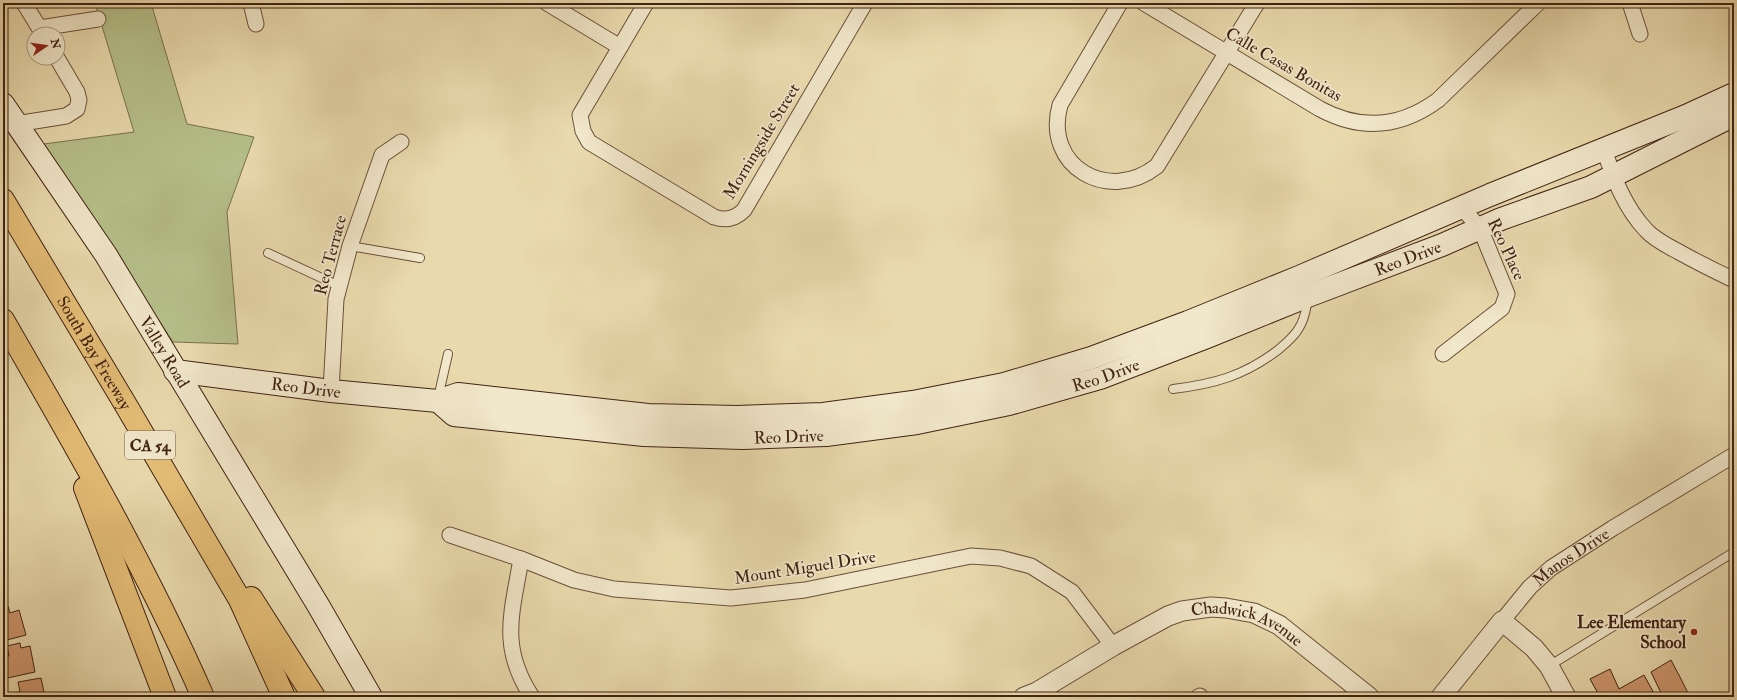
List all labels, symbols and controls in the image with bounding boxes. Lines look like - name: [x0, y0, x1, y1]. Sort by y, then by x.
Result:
- street label: Calle Casas Bonitas: [1222, 23, 1346, 106]
- north arrow: [26, 26, 66, 66]
- text: N: [48, 37, 63, 51]
- street label: Morningside Street: [719, 79, 805, 203]
- street label: Reo Terrace: [310, 213, 351, 298]
- street label: Reo Place: [1483, 215, 1530, 284]
- street label: Reo Drive: [1371, 236, 1444, 281]
- street label: South Bay Freeway: [52, 292, 136, 415]
- street label: Valley Road: [135, 312, 194, 392]
- street label: Reo Drive: [1070, 354, 1142, 396]
- street label: Reo Drive: [270, 373, 342, 403]
- street label: Reo Drive: [753, 425, 824, 449]
- road number: CA 54: [125, 431, 175, 459]
- street label: Manos Drive: [1528, 523, 1613, 591]
- street label: Mount Miguel Drive: [733, 546, 877, 589]
- street label: Chadwick Avenue: [1190, 597, 1307, 651]
- place label: Lee Elementary School: [1577, 612, 1687, 653]
- marker: Lee Elementary School: [1689, 627, 1699, 637]

